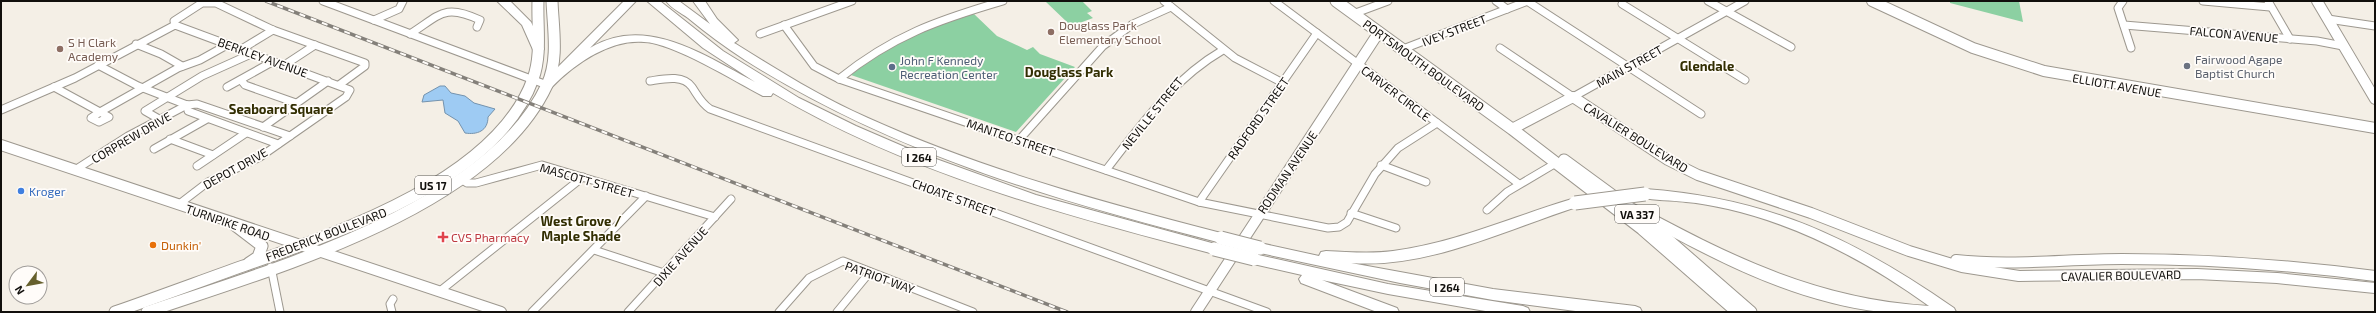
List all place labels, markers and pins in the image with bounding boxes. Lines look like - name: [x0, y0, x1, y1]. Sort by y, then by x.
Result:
- place label: Douglass Park Elementary School: [1059, 18, 1162, 46]
- marker: Douglass Park Elementary School: [1046, 27, 1056, 37]
- place label: S H Clark Academy: [68, 35, 119, 63]
- marker: S H Clark Academy: [55, 44, 65, 54]
- place label: Fairwood Agape Baptist Church: [2195, 52, 2282, 80]
- place label: John F Kennedy Recreation Center: [900, 53, 998, 81]
- marker: Fairwood Agape Baptist Church: [2182, 61, 2192, 71]
- marker: John F Kennedy Recreation Center: [887, 62, 897, 72]
- place label: Kroger: [29, 184, 66, 198]
- marker: Kroger: [16, 186, 26, 196]
- place label: CVS Pharmacy: [451, 230, 530, 244]
- marker: CVS Pharmacy: [438, 232, 448, 242]
- place label: Dunkin': [161, 238, 201, 252]
- marker: Dunkin': [148, 240, 158, 250]

